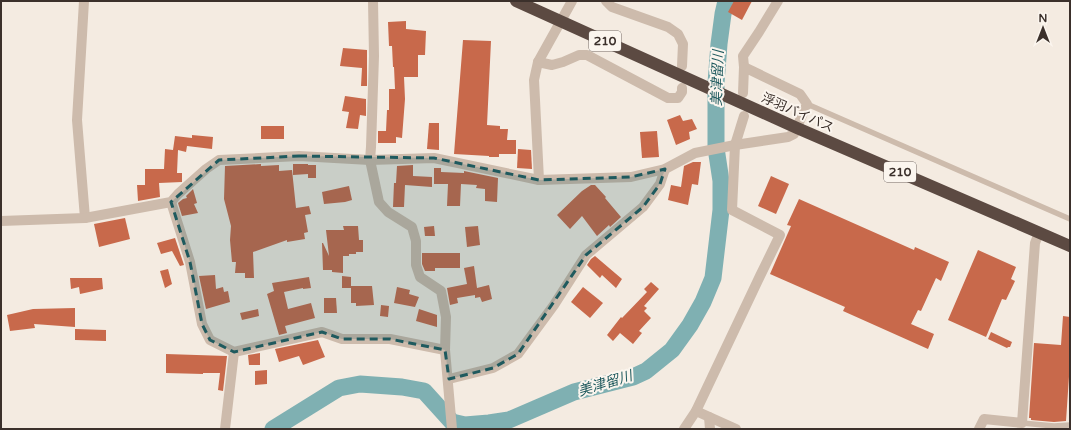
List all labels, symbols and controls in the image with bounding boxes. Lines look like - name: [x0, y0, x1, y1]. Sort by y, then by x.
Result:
- north arrow: [1023, 8, 1063, 48]
- text: N: [1039, 12, 1047, 25]
- road number: 210: [589, 31, 621, 51]
- water label: 美津留川: [708, 48, 727, 106]
- street label: 浮羽バイパス: [759, 90, 836, 136]
- road number: 210: [884, 162, 916, 182]
- water label: 美津留川: [576, 367, 636, 400]

